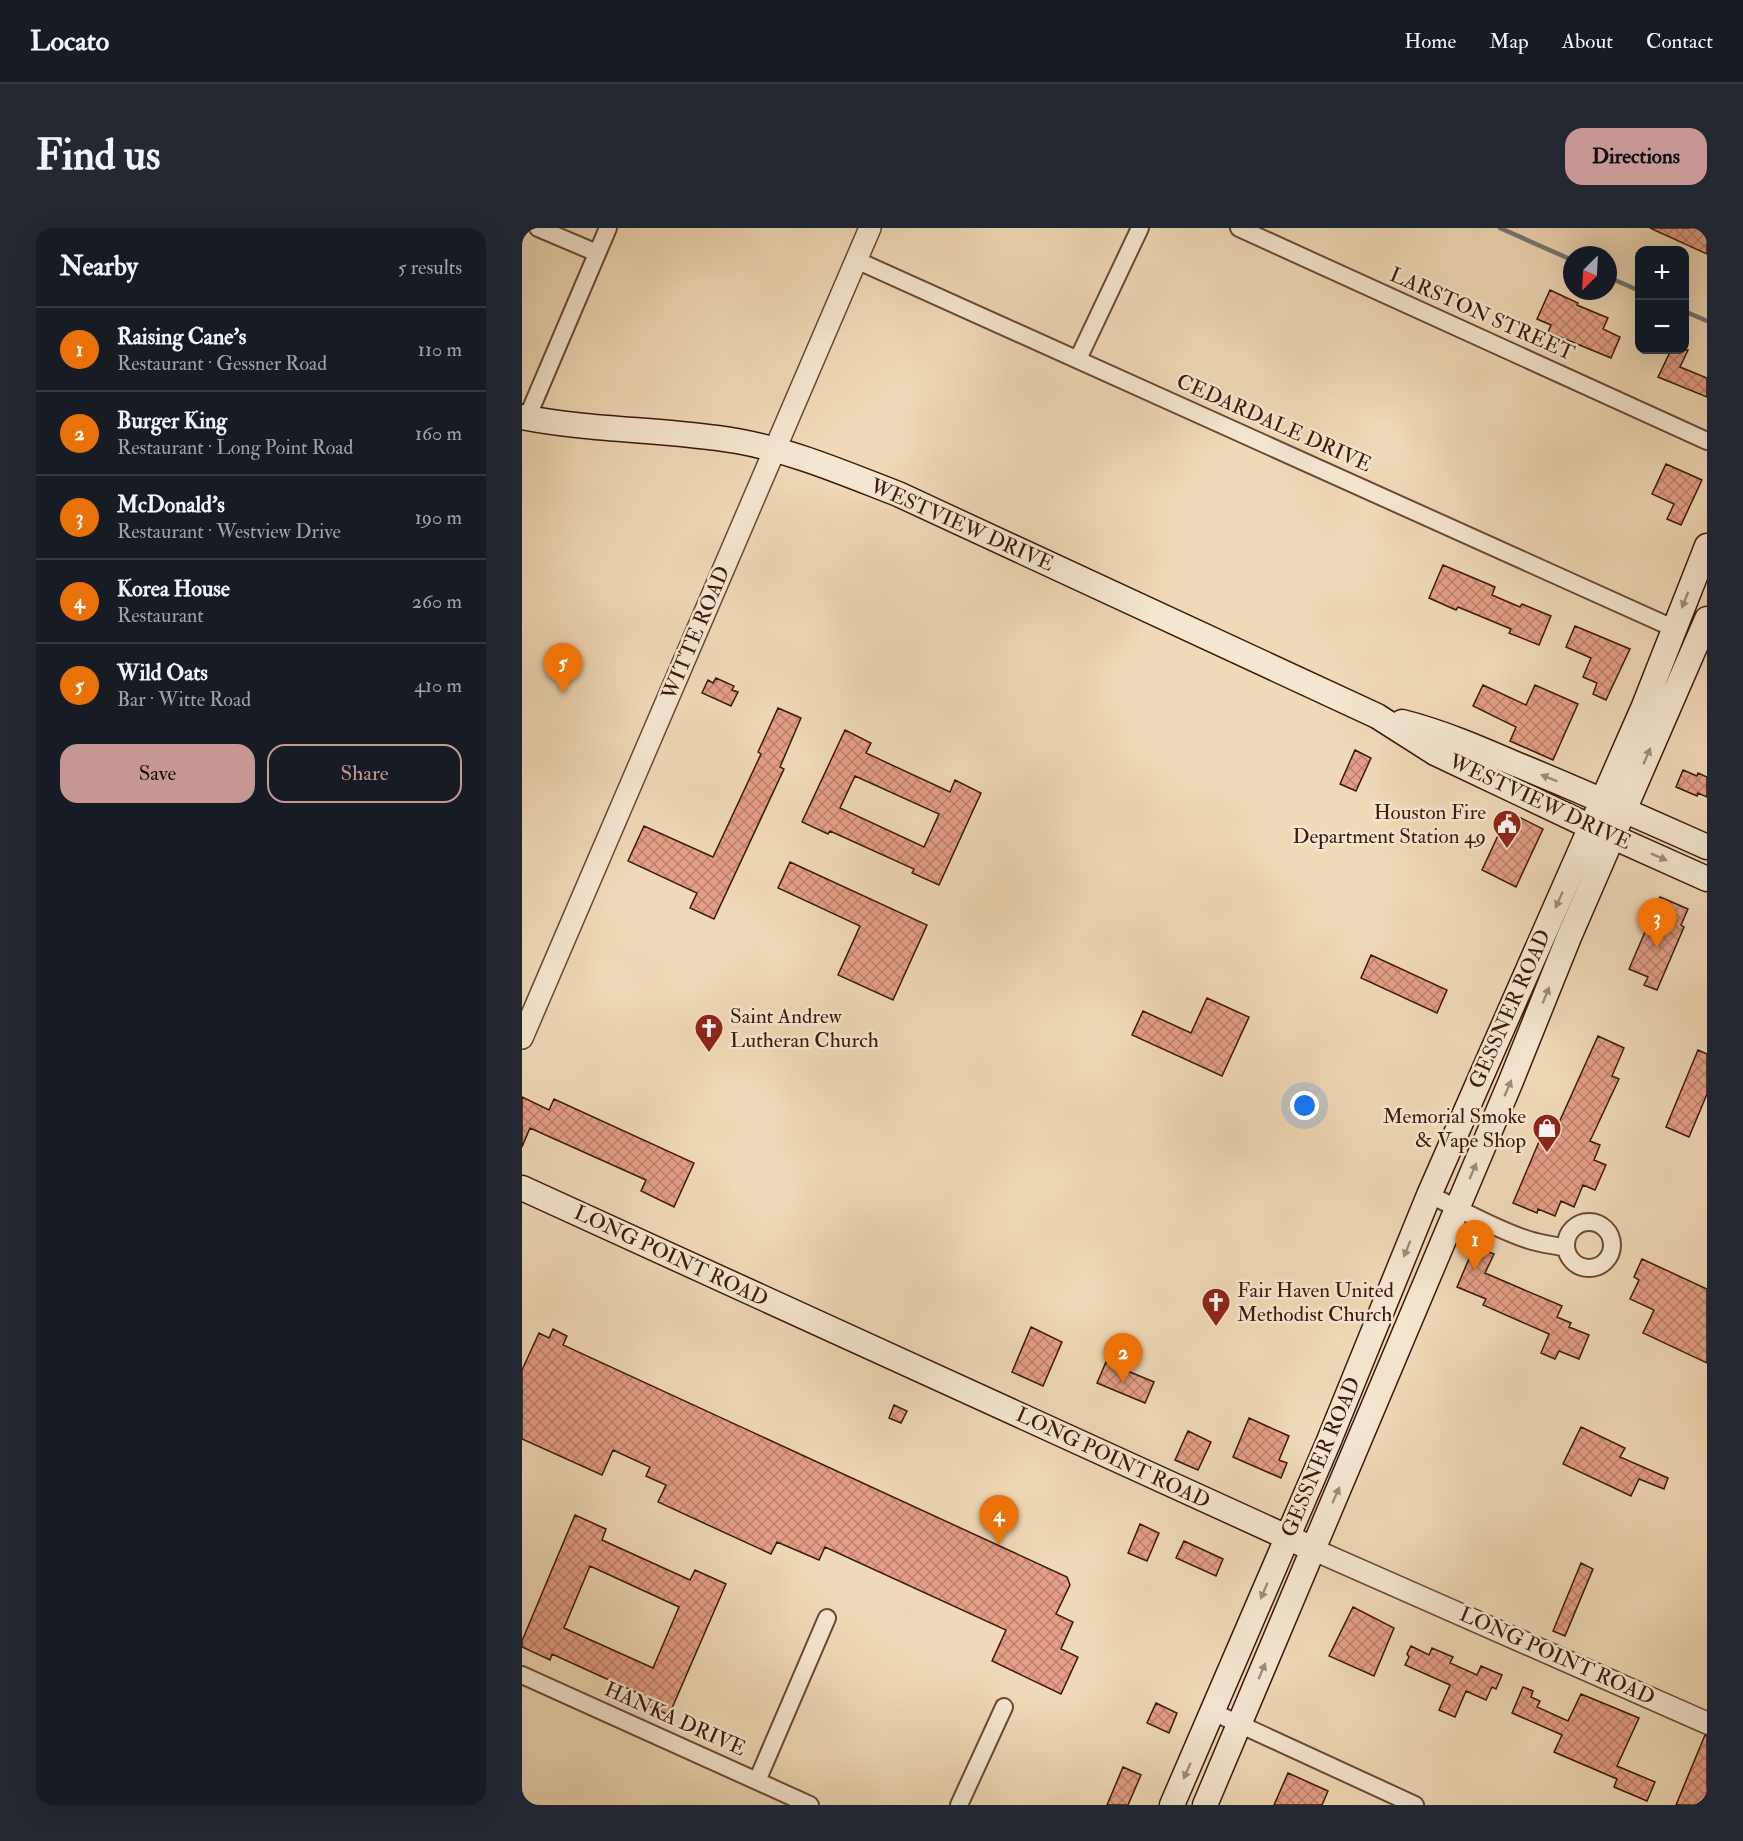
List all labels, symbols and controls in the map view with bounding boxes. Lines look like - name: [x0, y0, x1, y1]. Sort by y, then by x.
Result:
- text: Locato: [30, 24, 109, 59]
- text: Home: [1404, 28, 1456, 55]
- text: Map: [1489, 28, 1529, 55]
- text: About: [1562, 28, 1613, 55]
- text: Contact: [1646, 28, 1713, 55]
- button: Directions: [1565, 128, 1707, 185]
- text: Find us: [36, 130, 160, 182]
- north arrow: [1563, 246, 1617, 300]
- map controls: [1635, 246, 1689, 354]
- button: +: [1635, 246, 1689, 300]
- text: Nearby: [60, 251, 138, 283]
- text: 5 results: [398, 255, 462, 280]
- street label: LARSTON STREET: [1385, 261, 1579, 367]
- button: −: [1635, 300, 1689, 354]
- text: Raising Cane's: [117, 323, 246, 351]
- text: 1: [76, 337, 83, 362]
- text: 110 m: [418, 337, 462, 362]
- text: Restaurant · Gessner Road: [117, 351, 327, 376]
- street label: CEDARDALE DRIVE: [1172, 368, 1376, 478]
- text: Burger King: [117, 407, 227, 435]
- text: 2: [74, 421, 85, 446]
- text: 160 m: [415, 421, 462, 446]
- text: Restaurant · Long Point Road: [117, 435, 353, 460]
- street label: WESTVIEW DRIVE: [865, 472, 1058, 578]
- text: McDonald's: [117, 491, 225, 519]
- text: 3: [76, 505, 83, 530]
- text: 190 m: [415, 505, 462, 530]
- text: Restaurant · Westview Drive: [117, 519, 341, 544]
- street label: WITTE ROAD: [655, 562, 736, 705]
- text: Korea House: [117, 575, 230, 603]
- text: 4: [74, 589, 85, 614]
- text: 260 m: [412, 589, 462, 614]
- one-way arrow: [1680, 591, 1690, 609]
- text: Restaurant: [117, 603, 204, 628]
- pin: 5: [544, 644, 582, 693]
- text: Wild Oats: [117, 659, 208, 687]
- text: 5: [75, 673, 84, 698]
- text: 410 m: [414, 673, 462, 698]
- text: Bar · Witte Road: [117, 687, 251, 712]
- button: Save: [60, 744, 255, 803]
- button: Share: [267, 744, 462, 803]
- street label: WESTVIEW DRIVE: [1444, 747, 1635, 856]
- one-way arrow: [1643, 747, 1652, 765]
- one-way arrow: [1540, 773, 1558, 783]
- place label: Houston Fire Department Station 49: [1292, 799, 1486, 850]
- public building icon: Houston Fire Department Station 49: [1491, 808, 1523, 850]
- one-way arrow: [1651, 853, 1668, 862]
- one-way arrow: [1554, 891, 1563, 909]
- pin: 3: [1638, 898, 1676, 948]
- street label: GESSNER ROAD: [1463, 925, 1557, 1093]
- one-way arrow: [1541, 986, 1551, 1004]
- place label: Saint Andrew Lutheran Church: [730, 1003, 879, 1054]
- church icon: Saint Andrew Lutheran Church: [693, 1012, 725, 1054]
- one-way arrow: [1504, 1079, 1513, 1097]
- your location: [1290, 1091, 1319, 1120]
- place label: Memorial Smoke & Vape Shop: [1383, 1103, 1526, 1154]
- shop icon: Memorial Smoke & Vape Shop: [1531, 1112, 1563, 1154]
- one-way arrow: [1468, 1161, 1478, 1179]
- street label: LONG POINT ROAD: [570, 1199, 772, 1313]
- pin: 1: [1456, 1220, 1494, 1270]
- one-way arrow: [1401, 1241, 1411, 1259]
- place label: Fair Haven United Methodist Church: [1237, 1277, 1394, 1328]
- church icon: Fair Haven United Methodist Church: [1200, 1286, 1232, 1328]
- pin: 2: [1104, 1334, 1142, 1383]
- street label: GESSNER ROAD: [1275, 1373, 1367, 1541]
- street label: LONG POINT ROAD: [1012, 1401, 1214, 1515]
- one-way arrow: [1331, 1486, 1341, 1504]
- pin: 4: [980, 1496, 1018, 1545]
- one-way arrow: [1259, 1583, 1269, 1601]
- street label: LONG POINT ROAD: [1455, 1601, 1659, 1711]
- one-way arrow: [1257, 1661, 1267, 1679]
- street label: HANKA DRIVE: [600, 1676, 750, 1762]
- one-way arrow: [1183, 1762, 1192, 1779]

